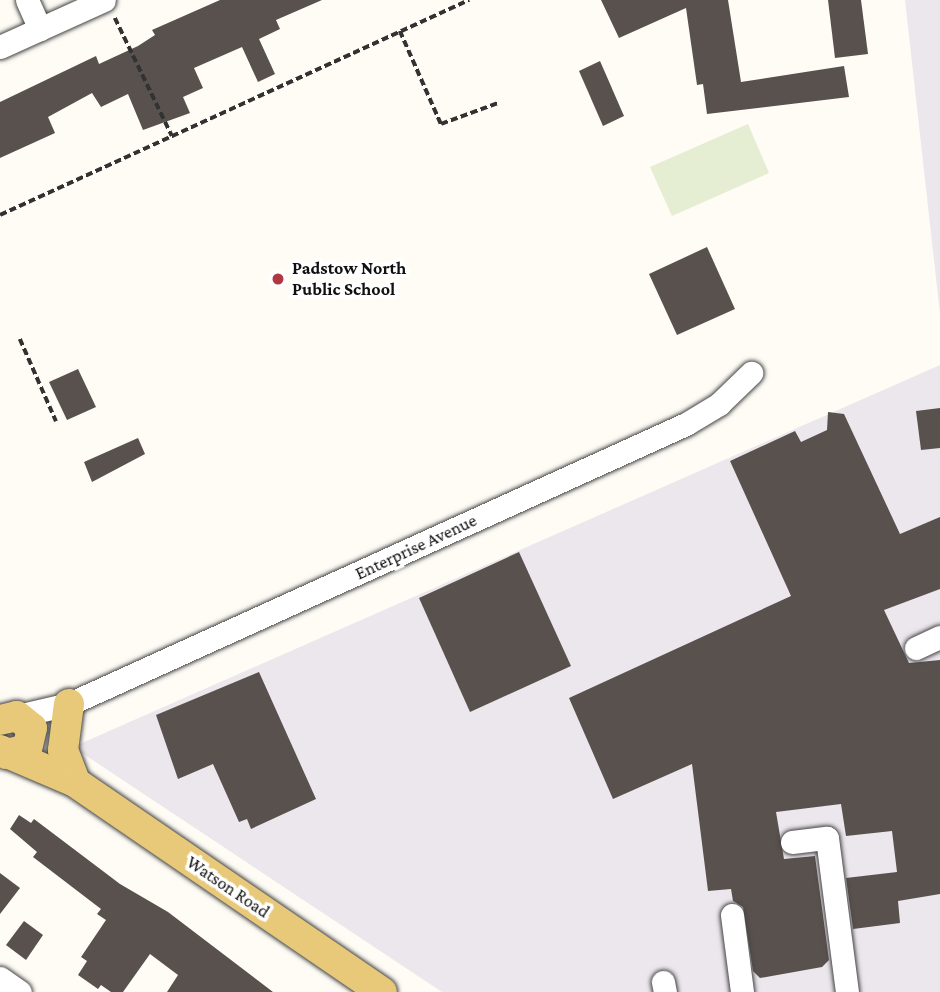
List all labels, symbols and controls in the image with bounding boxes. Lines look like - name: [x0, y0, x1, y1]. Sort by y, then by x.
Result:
- place label: Padstow North Public School: [292, 258, 406, 300]
- marker: Padstow North Public School: [270, 271, 286, 287]
- street label: Enterprise Avenue: [352, 509, 480, 585]
- street label: Watson Road: [182, 851, 274, 923]

